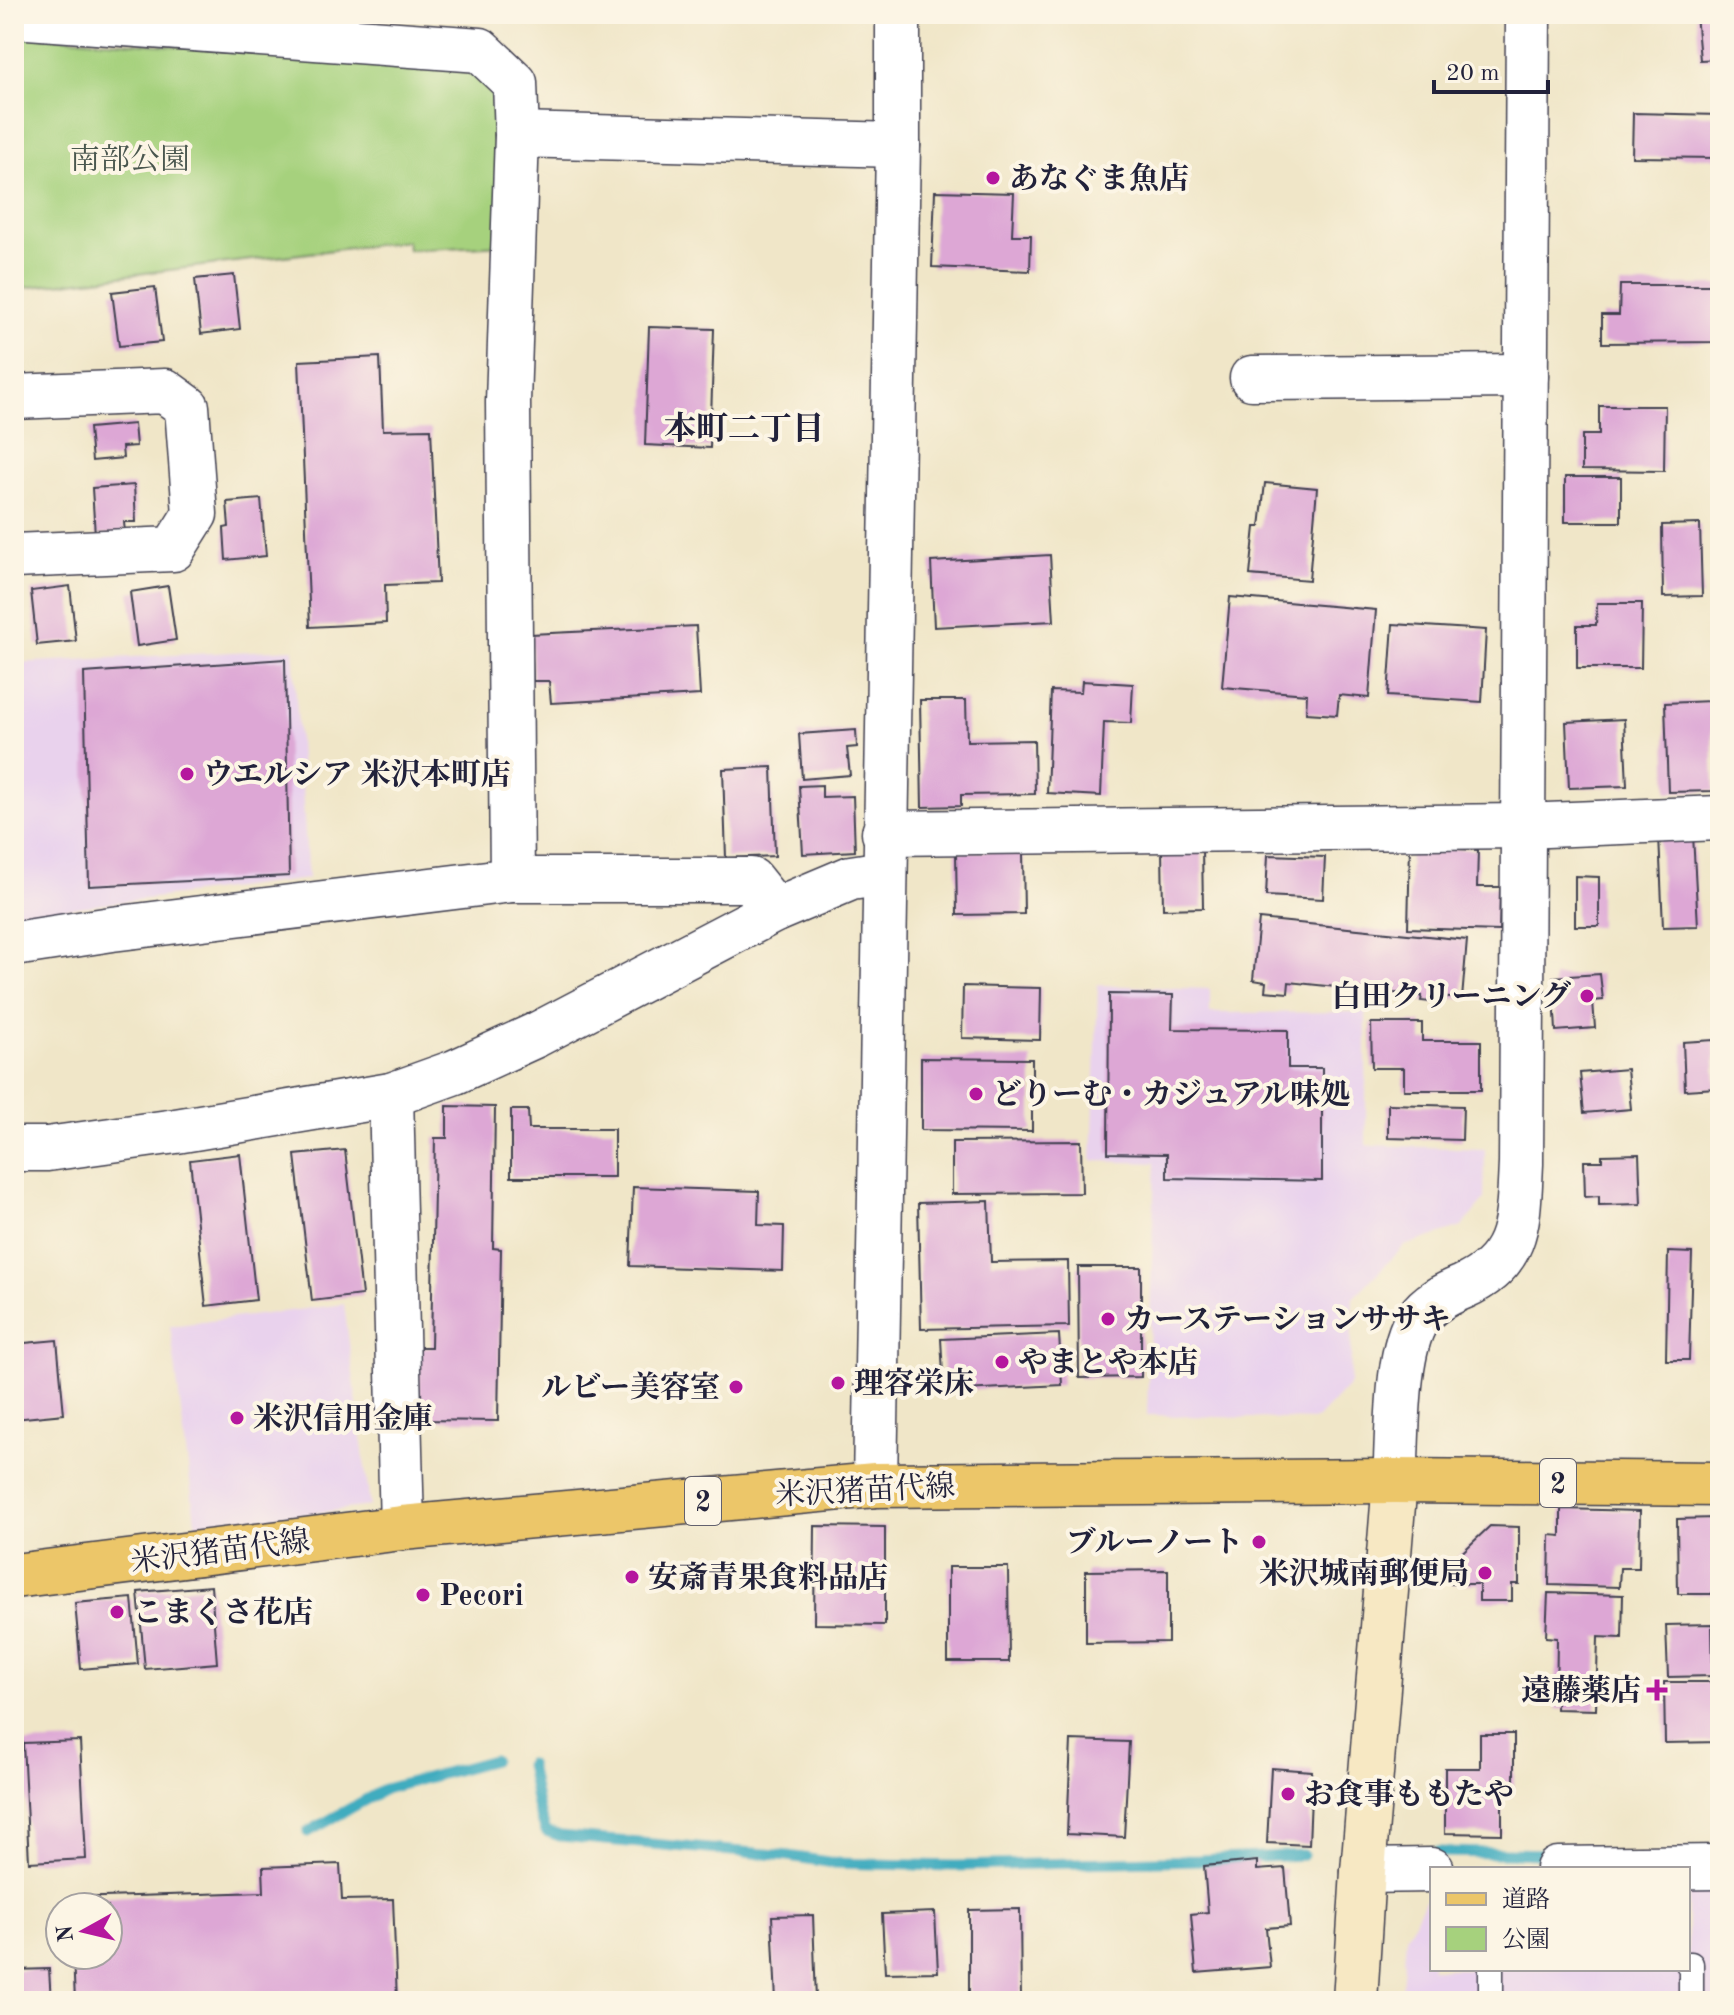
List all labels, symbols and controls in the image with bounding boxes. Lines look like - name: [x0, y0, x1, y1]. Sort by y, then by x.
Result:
- scale bar: [1434, 44, 1548, 94]
- text: 20 m: [1446, 62, 1500, 86]
- park label: 南部公園: [70, 143, 190, 176]
- place label: あなぐま魚店: [1009, 162, 1189, 195]
- marker: あなぐま魚店: [984, 169, 1002, 187]
- district label: 本町二丁目: [664, 411, 824, 447]
- place label: ウエルシア 米沢本町店: [203, 758, 511, 791]
- marker: ウエルシア 米沢本町店: [178, 765, 196, 783]
- place label: 白田クリーニング: [1332, 980, 1571, 1013]
- marker: 白田クリーニング: [1578, 987, 1596, 1005]
- place label: どりーむ・カジュアル味処: [992, 1078, 1350, 1111]
- marker: どりーむ・カジュアル味処: [967, 1085, 985, 1103]
- place label: カーステーションササキ: [1124, 1304, 1451, 1336]
- marker: カーステーションササキ: [1099, 1310, 1117, 1328]
- place label: やまとや本店: [1018, 1346, 1198, 1379]
- marker: やまとや本店: [993, 1353, 1011, 1371]
- place label: 理容栄床: [854, 1367, 974, 1400]
- place label: ルビー美容室: [541, 1371, 720, 1404]
- marker: 理容栄床: [829, 1374, 847, 1392]
- marker: ルビー美容室: [727, 1378, 745, 1396]
- place label: 米沢信用金庫: [253, 1402, 433, 1435]
- marker: 米沢信用金庫: [228, 1409, 246, 1427]
- road number: 2: [1540, 1459, 1576, 1507]
- street label: 米沢猪苗代線: [774, 1469, 956, 1512]
- road number: 2: [685, 1477, 721, 1525]
- street label: 米沢猪苗代線: [129, 1524, 311, 1579]
- place label: ブルーノート: [1066, 1526, 1243, 1559]
- marker: ブルーノート: [1250, 1533, 1268, 1551]
- place label: 米沢城南郵便局: [1259, 1557, 1469, 1590]
- place label: 安斎青果食料品店: [648, 1561, 888, 1594]
- marker: 米沢城南郵便局: [1476, 1564, 1494, 1582]
- marker: 安斎青果食料品店: [623, 1568, 641, 1586]
- place label: Pecori: [439, 1582, 524, 1612]
- marker: Pecori: [414, 1586, 432, 1604]
- place label: こまくさ花店: [133, 1596, 313, 1629]
- marker: こまくさ花店: [108, 1603, 126, 1621]
- place label: 遠藤薬店: [1521, 1674, 1641, 1707]
- marker: 遠藤薬店: [1648, 1681, 1666, 1699]
- place label: お食事ももたや: [1304, 1778, 1514, 1811]
- marker: お食事ももたや: [1279, 1785, 1297, 1803]
- legend: [1430, 1867, 1690, 1971]
- text: 道路: [1502, 1886, 1550, 1913]
- north arrow: [44, 1891, 124, 1971]
- text: N: [54, 1923, 78, 1943]
- text: 公園: [1502, 1927, 1550, 1953]

